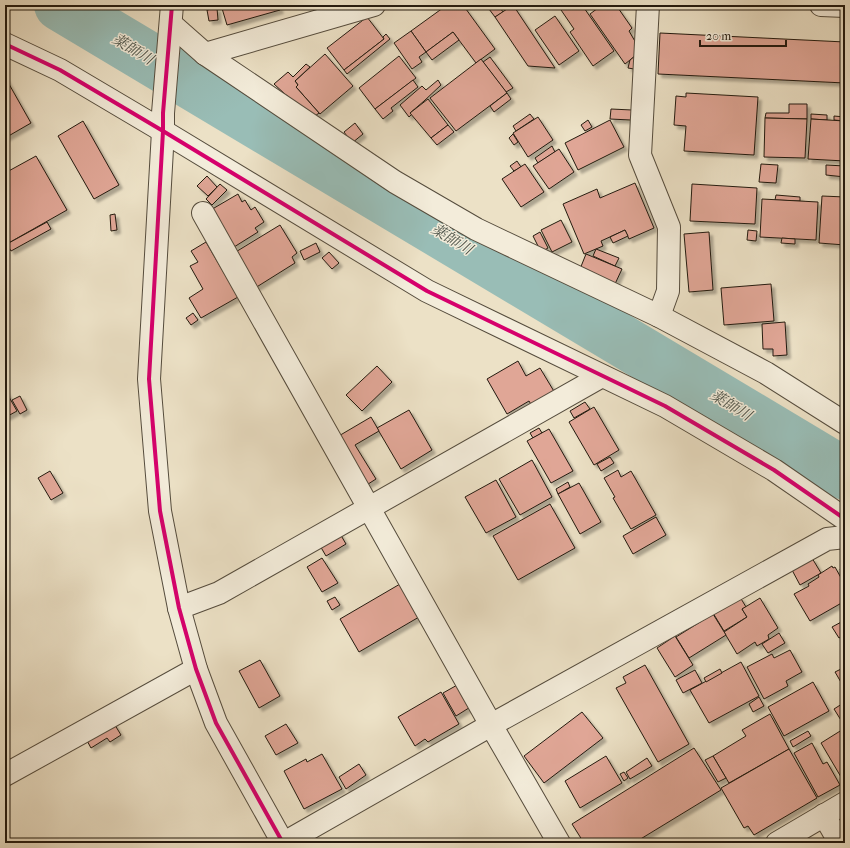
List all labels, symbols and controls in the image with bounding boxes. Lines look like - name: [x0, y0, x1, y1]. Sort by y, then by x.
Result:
- scale bar: [700, 22, 786, 48]
- text: 20 m: [706, 29, 731, 43]
- water label: 薬師川: [109, 30, 159, 69]
- water label: 薬師川: [428, 220, 478, 259]
- water label: 薬師川: [707, 386, 757, 425]

